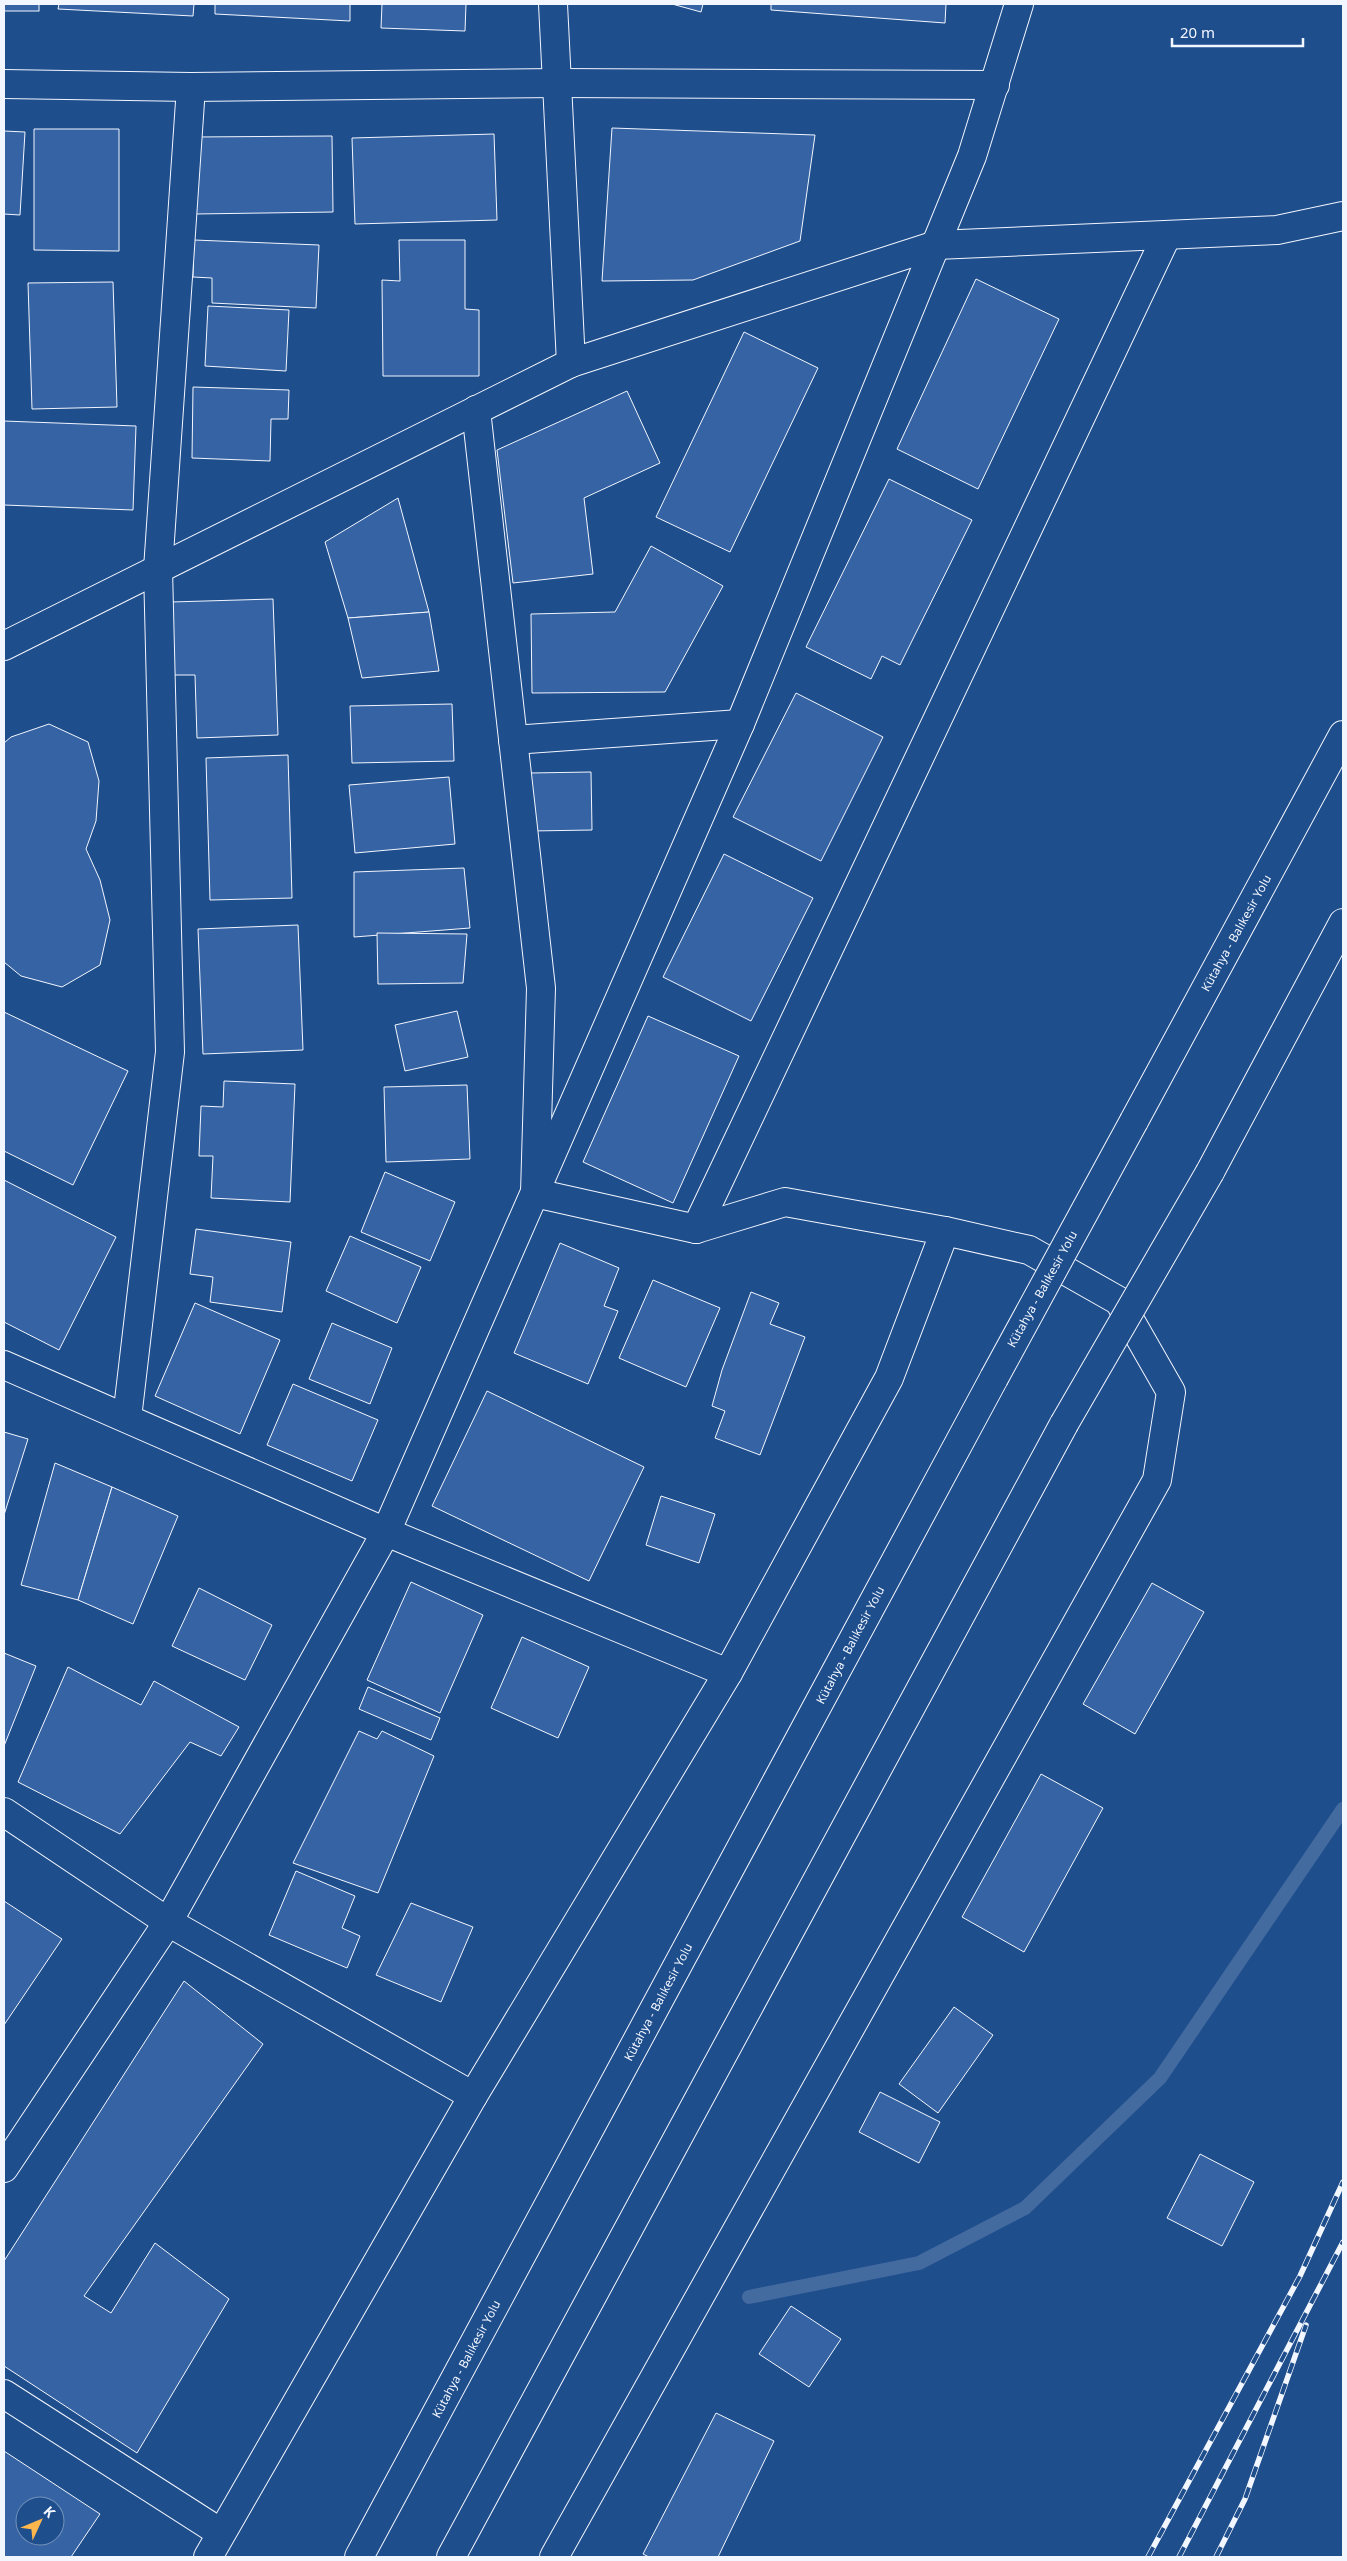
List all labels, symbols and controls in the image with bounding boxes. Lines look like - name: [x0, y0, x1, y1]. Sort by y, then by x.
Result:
- scale bar: [1172, 15, 1303, 47]
- text: 20 m: [1180, 22, 1215, 42]
- street label: Kütahya - Balıkesir Yolu: [1197, 872, 1275, 994]
- street label: Kütahya - Balıkesir Yolu: [1003, 1228, 1081, 1350]
- street label: Kütahya - Balıkesir Yolu: [812, 1583, 888, 1707]
- street label: Kütahya - Balıkesir Yolu: [620, 1940, 696, 2064]
- street label: Kütahya - Balıkesir Yolu: [428, 2297, 504, 2421]
- north arrow: [15, 2496, 65, 2546]
- text: K: [40, 2502, 60, 2522]

